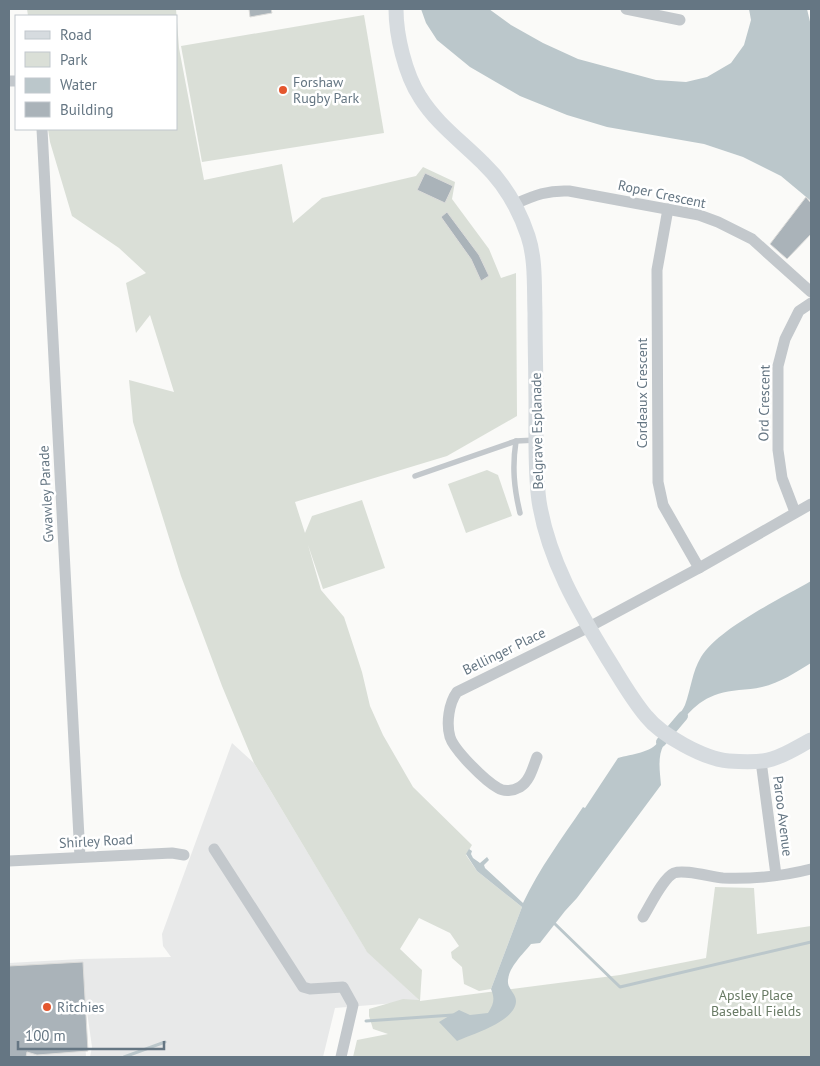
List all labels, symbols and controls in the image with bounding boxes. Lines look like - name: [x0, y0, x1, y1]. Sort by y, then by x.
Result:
- legend: [15, 15, 178, 130]
- text: Road: [60, 25, 92, 44]
- text: Park: [60, 50, 88, 69]
- place label: Forshaw Rugby Park: [293, 73, 359, 107]
- text: Water: [60, 75, 97, 94]
- marker: Forshaw Rugby Park: [277, 84, 289, 96]
- text: Building: [60, 100, 114, 119]
- street label: Roper Crescent: [616, 176, 708, 212]
- street label: Cordeaux Crescent: [633, 338, 651, 448]
- street label: Ord Crescent: [754, 364, 774, 441]
- street label: Belgrave Esplanade: [527, 372, 547, 490]
- street label: Gwawley Parade: [34, 445, 58, 543]
- street label: Bellinger Place: [460, 623, 548, 679]
- street label: Paroo Avenue: [769, 775, 797, 857]
- street label: Shirley Road: [59, 830, 133, 852]
- park label: Apsley Place Baseball Fields: [711, 986, 801, 1020]
- place label: Ritchies: [57, 998, 105, 1016]
- marker: Ritchies: [41, 1001, 53, 1013]
- scale bar: [18, 1018, 164, 1050]
- text: 100 m: [25, 1026, 66, 1045]

